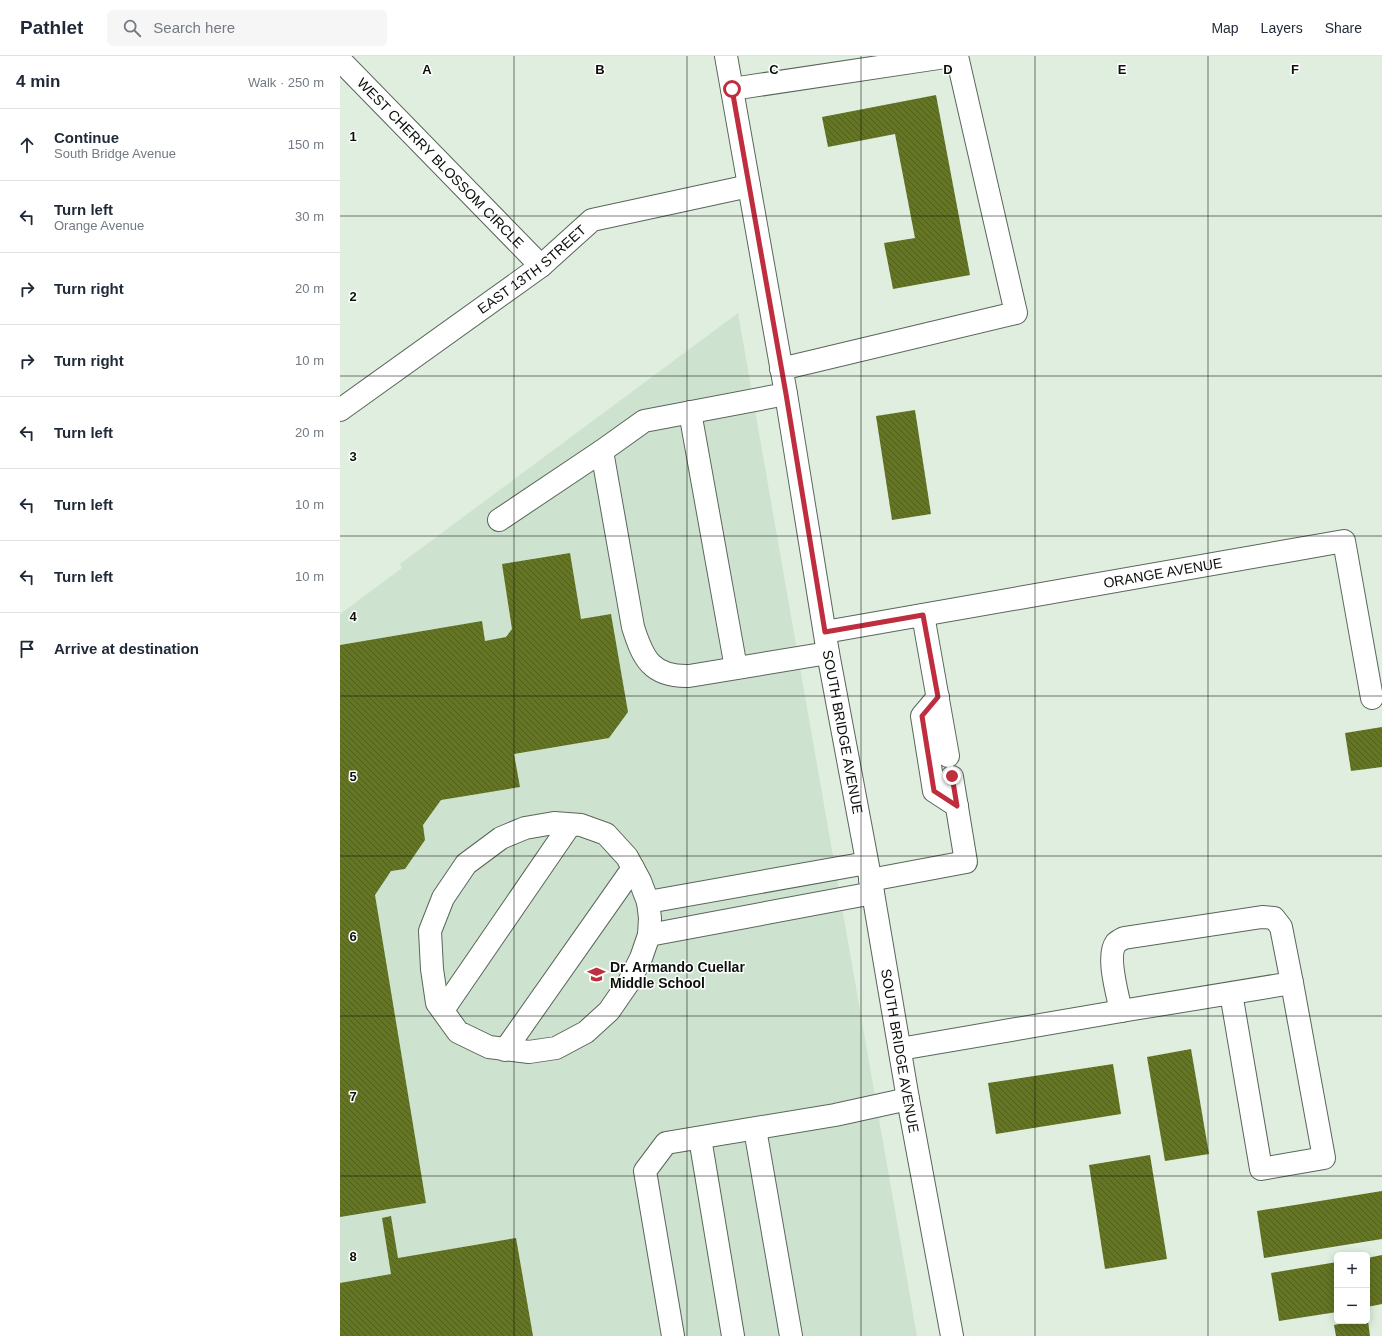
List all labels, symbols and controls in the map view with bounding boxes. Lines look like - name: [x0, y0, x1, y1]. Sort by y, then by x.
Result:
- search box: [107, 10, 387, 46]
- text: Pathlet: [20, 17, 83, 38]
- icon: search: [121, 17, 143, 39]
- text: Search here: [153, 19, 235, 36]
- text: Map: [1211, 20, 1239, 36]
- text: Layers: [1261, 20, 1303, 36]
- text: Share: [1325, 20, 1362, 36]
- text: A: [422, 62, 432, 77]
- text: B: [595, 62, 605, 77]
- text: C: [769, 62, 779, 77]
- text: D: [943, 62, 953, 77]
- text: E: [1118, 62, 1127, 77]
- text: F: [1291, 62, 1299, 77]
- text: 4 min: [16, 72, 60, 91]
- text: Walk · 250 m: [248, 75, 324, 90]
- street label: WEST CHERRY BLOSSOM CIRCLE: [354, 75, 527, 251]
- route start: [723, 80, 741, 98]
- text: Continue: [54, 129, 119, 146]
- text: 1: [349, 129, 357, 144]
- icon: ahead: [16, 134, 38, 156]
- text: 150 m: [288, 137, 324, 152]
- text: South Bridge Avenue: [54, 146, 176, 161]
- text: Turn left: [54, 201, 113, 218]
- icon: left: [16, 206, 38, 228]
- text: 30 m: [295, 209, 324, 224]
- text: Orange Avenue: [54, 218, 144, 233]
- street label: EAST 13TH STREET: [474, 221, 589, 317]
- icon: right: [16, 278, 38, 300]
- text: Turn right: [54, 280, 124, 297]
- text: 20 m: [295, 281, 324, 296]
- text: 2: [349, 289, 357, 304]
- icon: right: [16, 350, 38, 372]
- text: Turn right: [54, 352, 124, 369]
- text: 10 m: [295, 353, 324, 368]
- icon: left: [16, 422, 38, 444]
- text: Turn left: [54, 424, 113, 441]
- text: 20 m: [295, 425, 324, 440]
- text: 3: [349, 449, 357, 464]
- icon: left: [16, 494, 38, 516]
- text: Turn left: [54, 496, 113, 513]
- text: 10 m: [295, 497, 324, 512]
- street label: ORANGE AVENUE: [1102, 554, 1224, 591]
- icon: left: [16, 566, 38, 588]
- text: Turn left: [54, 568, 113, 585]
- text: 10 m: [295, 569, 324, 584]
- text: 4: [349, 609, 357, 624]
- icon: arrive: [16, 638, 38, 660]
- text: Arrive at destination: [54, 640, 199, 657]
- street label: SOUTH BRIDGE AVENUE: [820, 649, 866, 815]
- route end: [943, 767, 961, 785]
- text: 5: [349, 769, 357, 784]
- text: 6: [349, 929, 357, 944]
- place label: Dr. Armando Cuellar Middle School: [610, 959, 745, 991]
- school or university icon: Dr. Armando Cuellar Middle School: [587, 965, 607, 985]
- street label: SOUTH BRIDGE AVENUE: [878, 968, 922, 1134]
- text: 7: [349, 1089, 357, 1104]
- text: 8: [349, 1249, 357, 1264]
- map controls: [1334, 1252, 1370, 1324]
- button: +: [1334, 1252, 1370, 1288]
- button: −: [1334, 1288, 1370, 1324]

